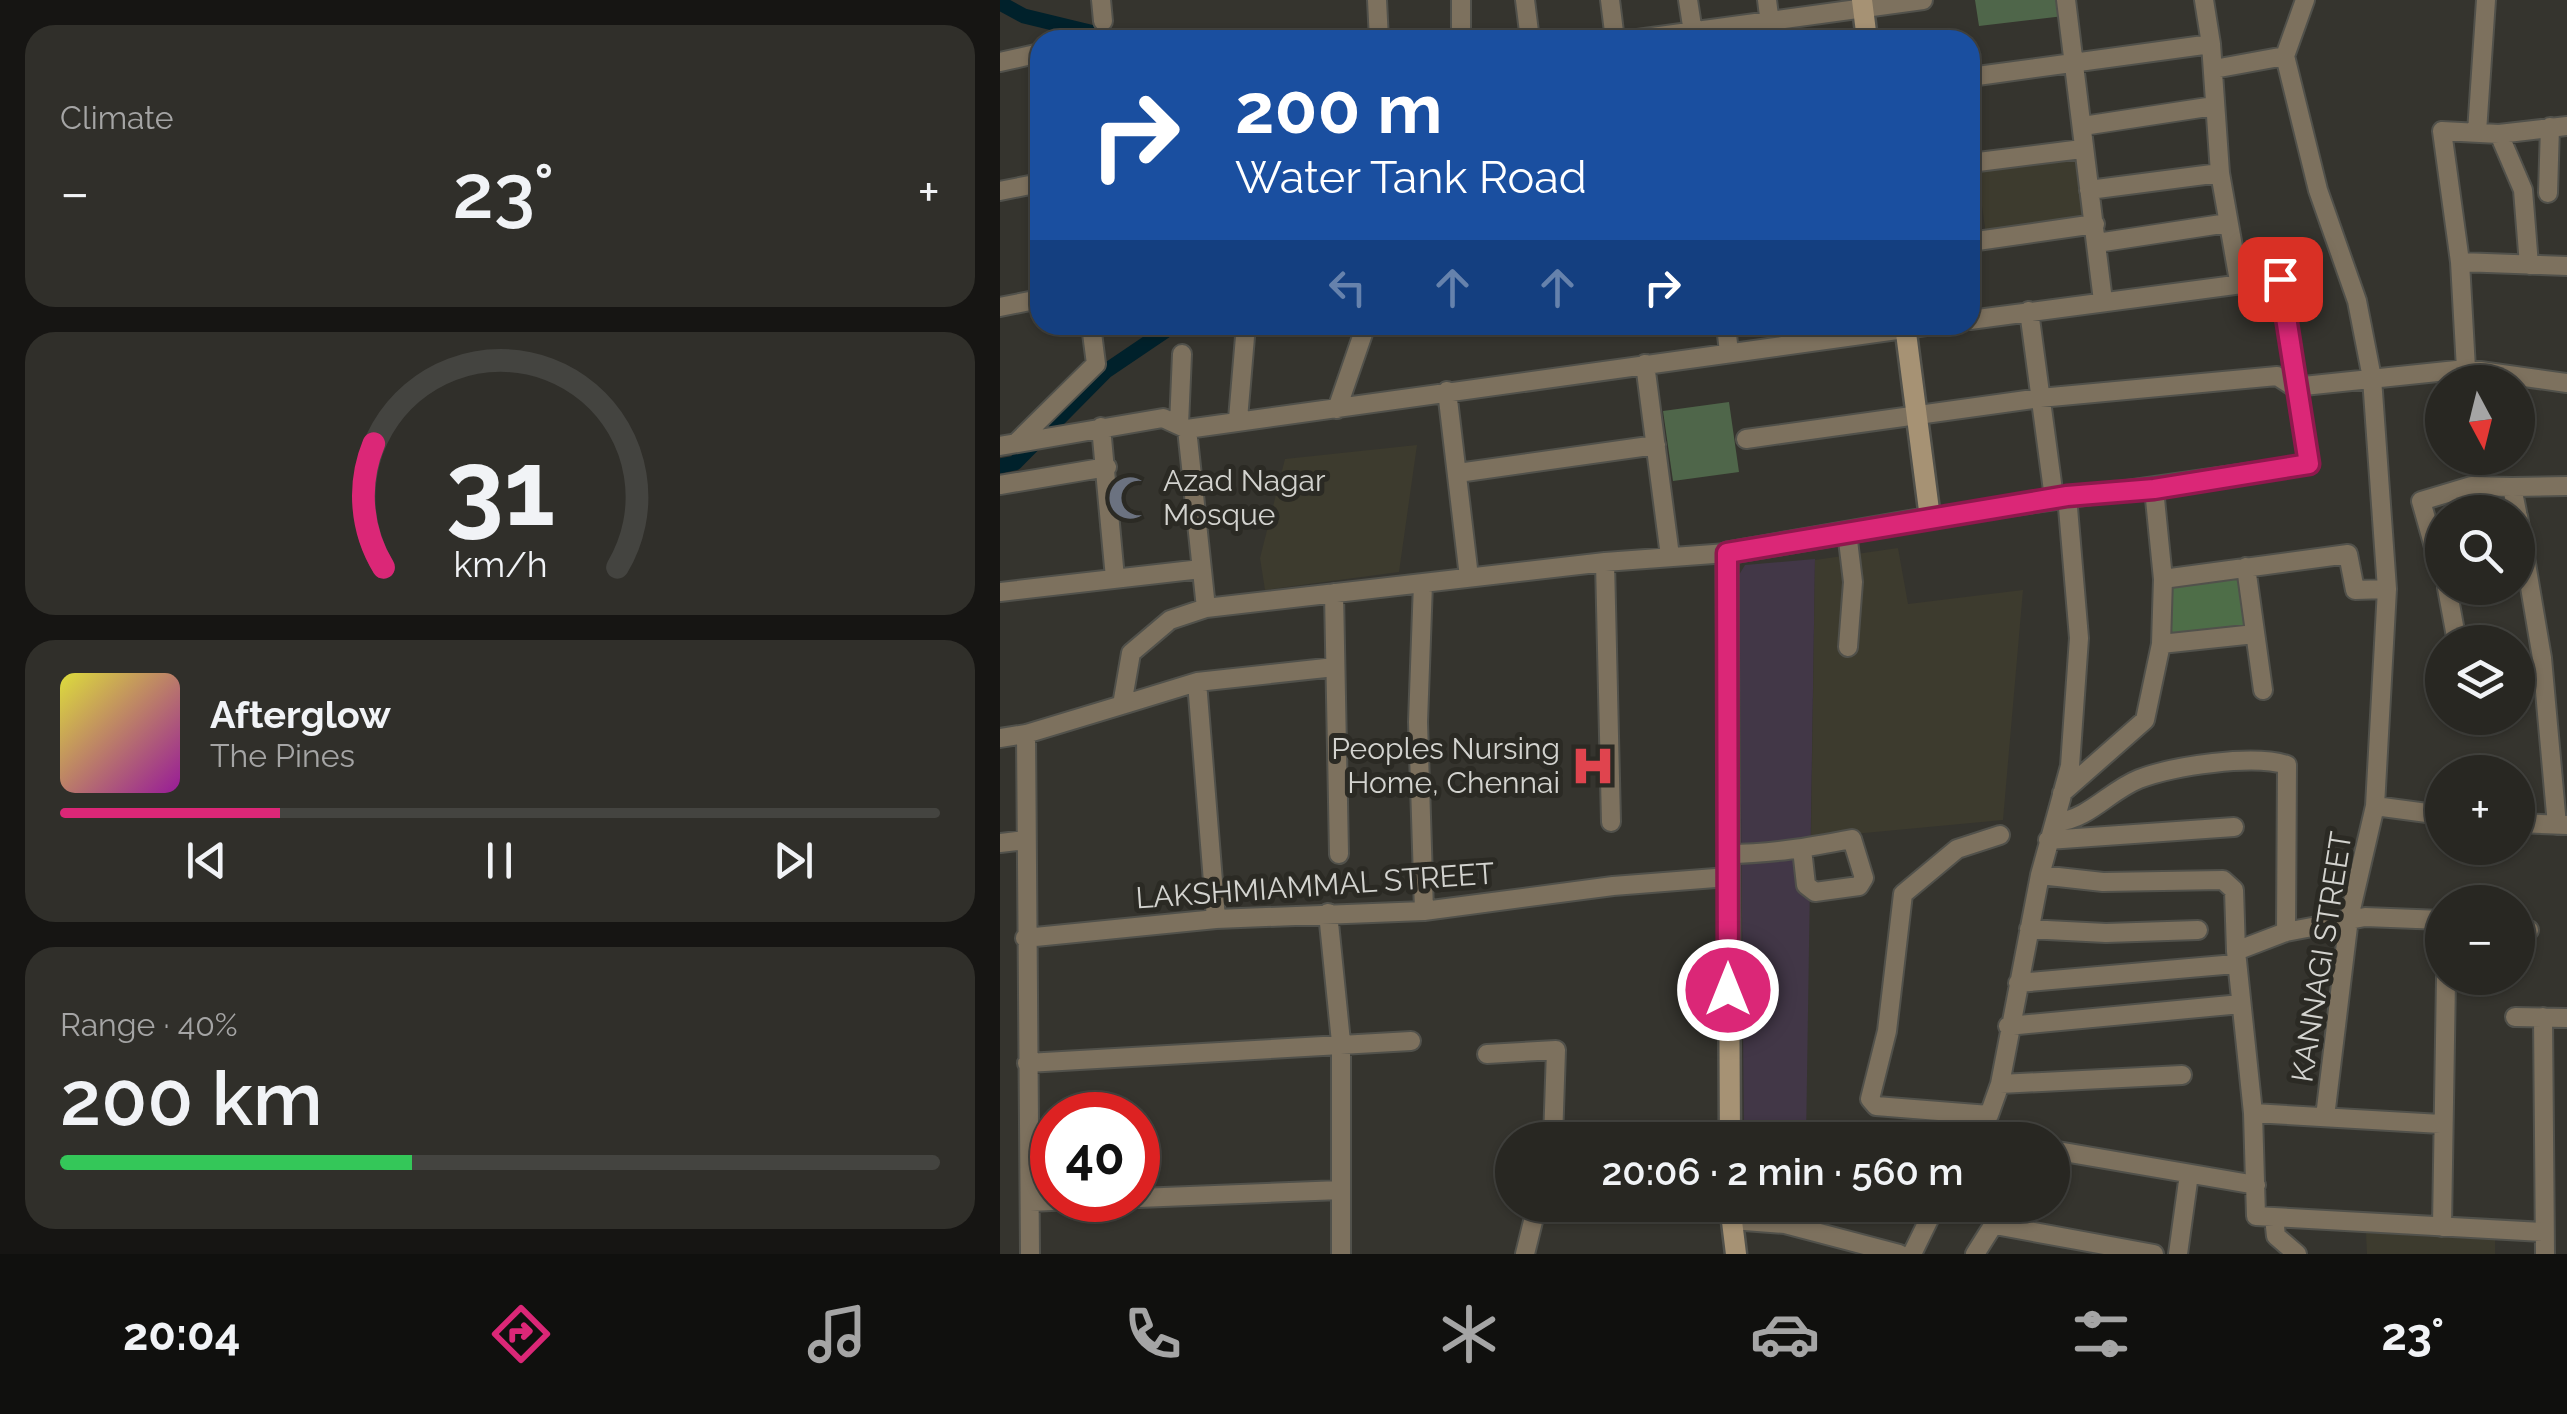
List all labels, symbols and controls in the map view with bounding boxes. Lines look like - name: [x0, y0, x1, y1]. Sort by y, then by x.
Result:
- text: 200 m: [1235, 67, 1442, 149]
- icon: right: [1070, 70, 1200, 200]
- text: Climate: [60, 99, 174, 136]
- text: 23°: [453, 147, 554, 236]
- text: Water Tank Road: [1235, 151, 1587, 204]
- text: −: [60, 160, 90, 225]
- text: +: [917, 160, 940, 225]
- pin: [2238, 237, 2323, 322]
- icon: arrive: [2253, 252, 2308, 307]
- icon: left: [1320, 260, 1375, 315]
- icon: ahead: [1425, 260, 1480, 315]
- icon: ahead: [1530, 260, 1585, 315]
- icon: right: [1635, 260, 1690, 315]
- north arrow: [2425, 365, 2535, 475]
- map controls: [2425, 365, 2535, 995]
- text: 31: [445, 427, 555, 549]
- place label: Azad Nagar Mosque: [1163, 463, 1326, 532]
- mosque icon: Azad Nagar Mosque: [1106, 474, 1154, 522]
- button: search: [2425, 495, 2535, 605]
- text: km/h: [453, 543, 547, 585]
- button: layers: [2425, 625, 2535, 735]
- text: Afterglow: [210, 692, 391, 737]
- place label: Peoples Nursing Home, Chennai: [1331, 731, 1560, 800]
- text: The Pines: [210, 737, 355, 774]
- hospital icon: Peoples Nursing Home, Chennai: [1569, 742, 1617, 790]
- button: +: [2425, 755, 2535, 865]
- street label: KANNAGI STREET: [2284, 829, 2359, 1085]
- icon: previous: [179, 833, 234, 888]
- icon: pause: [472, 833, 527, 888]
- icon: next: [766, 833, 821, 888]
- street label: LAKSHMIAMMAL STREET: [1134, 856, 1496, 915]
- button: −: [2425, 885, 2535, 995]
- position arrow: [1676, 938, 1780, 1042]
- text: Range · 40%: [60, 1006, 238, 1043]
- text: 200 km: [60, 1054, 322, 1143]
- speed limit sign: 40: [1030, 1092, 1160, 1222]
- text: 20:06 · 2 min · 560 m: [1601, 1149, 1964, 1194]
- icon: directions: [486, 1299, 556, 1369]
- icon: music: [802, 1299, 872, 1369]
- icon: phone: [1118, 1299, 1188, 1369]
- icon: climate: [1434, 1299, 1504, 1369]
- icon: car: [1750, 1299, 1820, 1369]
- icon: filters: [2066, 1299, 2136, 1369]
- text: 20:04: [123, 1308, 240, 1361]
- text: 23°: [2381, 1308, 2444, 1361]

